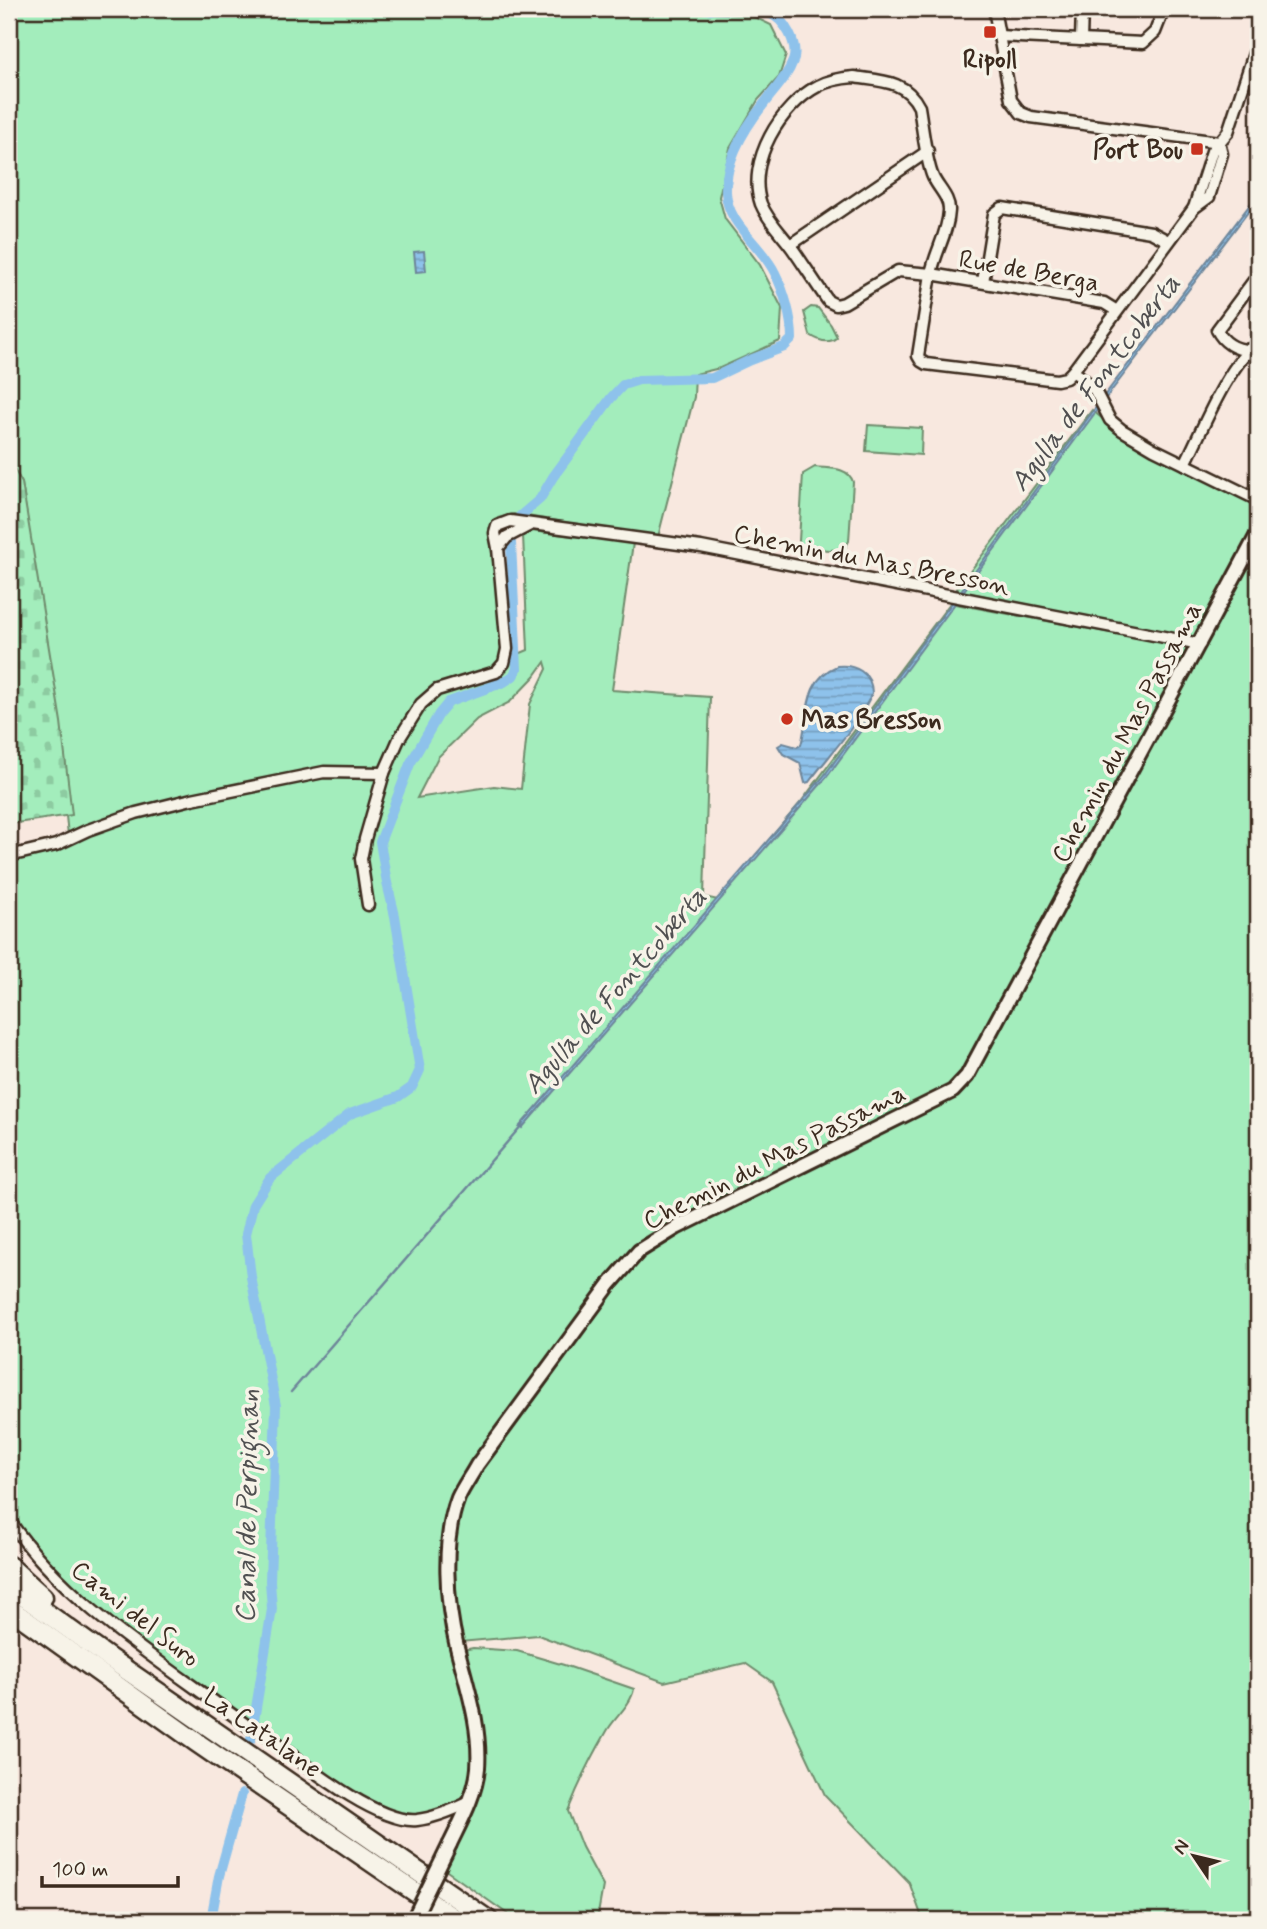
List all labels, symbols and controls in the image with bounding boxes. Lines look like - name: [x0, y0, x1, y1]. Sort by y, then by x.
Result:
- marker: Ripoll: [982, 24, 998, 40]
- place label: Ripoll: [963, 44, 1017, 78]
- place label: Port Bou: [1093, 134, 1183, 168]
- marker: Port Bou: [1189, 141, 1205, 157]
- street label: Rue de Berga: [956, 243, 1101, 301]
- water label: Agulla de Fontcoberta: [1002, 267, 1190, 500]
- street label: Chemin du Mas Bresson: [731, 518, 1013, 604]
- street label: Chemin du Mas Passama: [1045, 597, 1211, 869]
- place label: Mas Bresson: [801, 704, 942, 738]
- marker: Mas Bresson: [779, 711, 795, 727]
- water label: Agulla de Fontcoberta: [516, 880, 716, 1103]
- street label: Chemin du Mas Passama: [638, 1077, 912, 1239]
- water label: Canal de Perpignan: [228, 1389, 272, 1624]
- street label: Cami del Suro: [63, 1554, 206, 1676]
- street label: La Catalane: [196, 1680, 328, 1787]
- north arrow: [1158, 1820, 1228, 1890]
- text: N: [1167, 1835, 1195, 1859]
- scale bar: [42, 1845, 178, 1889]
- text: 100 m: [52, 1856, 108, 1884]

